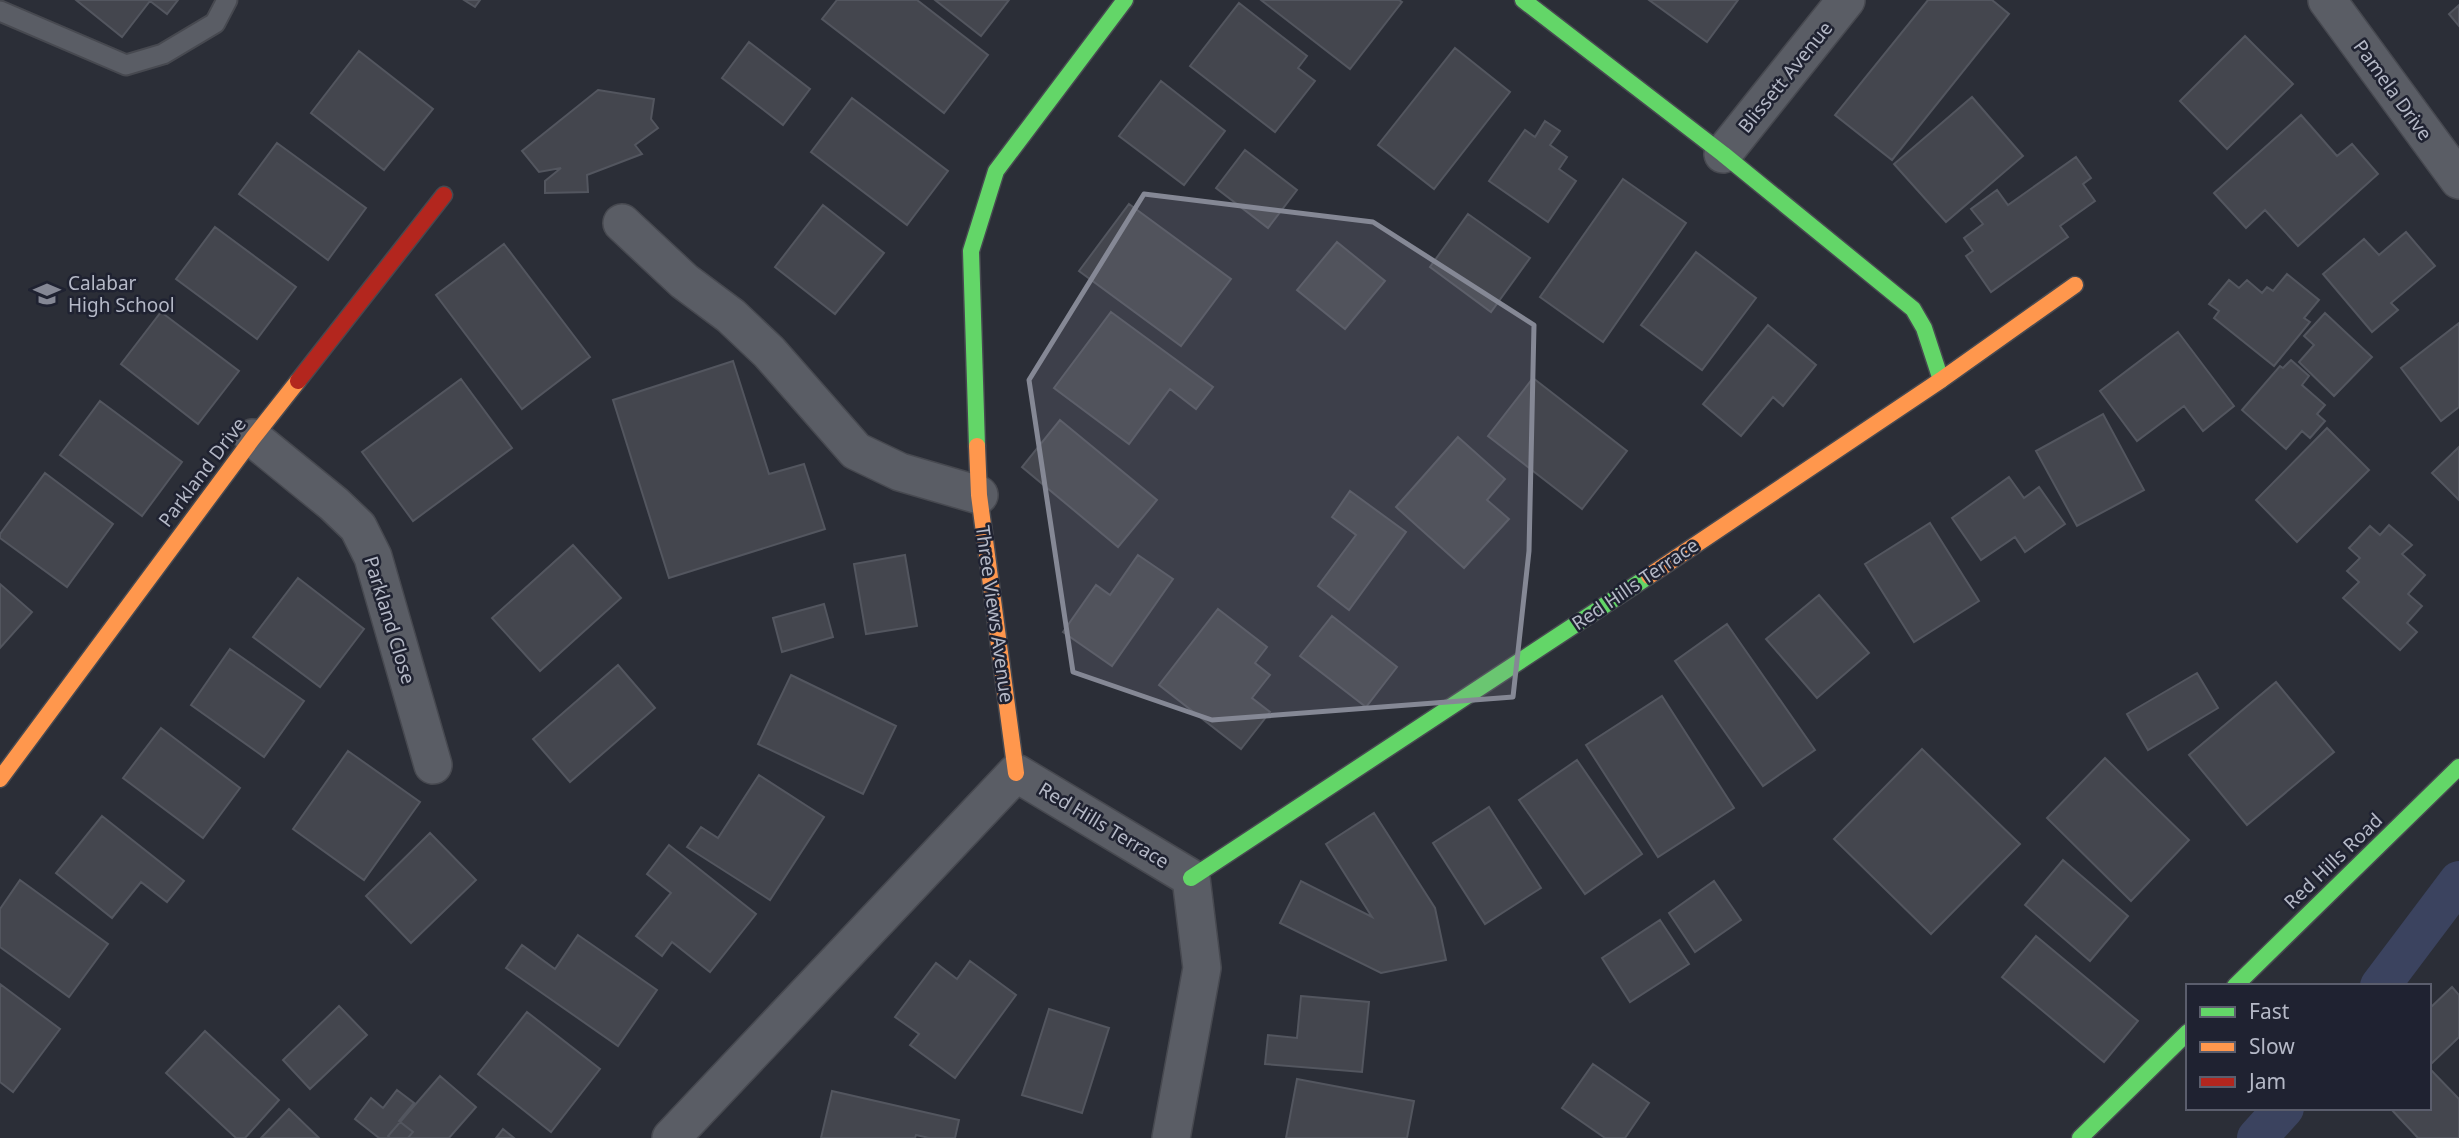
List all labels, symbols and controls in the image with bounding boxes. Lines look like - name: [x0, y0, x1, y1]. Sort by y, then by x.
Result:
- street label: Blissett Avenue: [1732, 16, 1838, 138]
- street label: Pamela Drive: [2348, 35, 2438, 145]
- place label: Calabar High School: [68, 270, 175, 318]
- school or university icon: Calabar High School: [32, 279, 62, 309]
- street label: Parkland Drive: [152, 412, 252, 532]
- street label: Three Views Avenue: [970, 524, 1020, 704]
- street label: Red Hills Terrace: [1566, 532, 1704, 636]
- street label: Parkland Close: [358, 553, 422, 687]
- street label: Red Hills Terrace: [1034, 776, 1174, 874]
- street label: Red Hills Road: [2278, 807, 2388, 915]
- legend: [2186, 984, 2431, 1110]
- text: Fast: [2249, 997, 2290, 1025]
- text: Slow: [2249, 1032, 2295, 1060]
- text: Jam: [2247, 1067, 2286, 1095]

